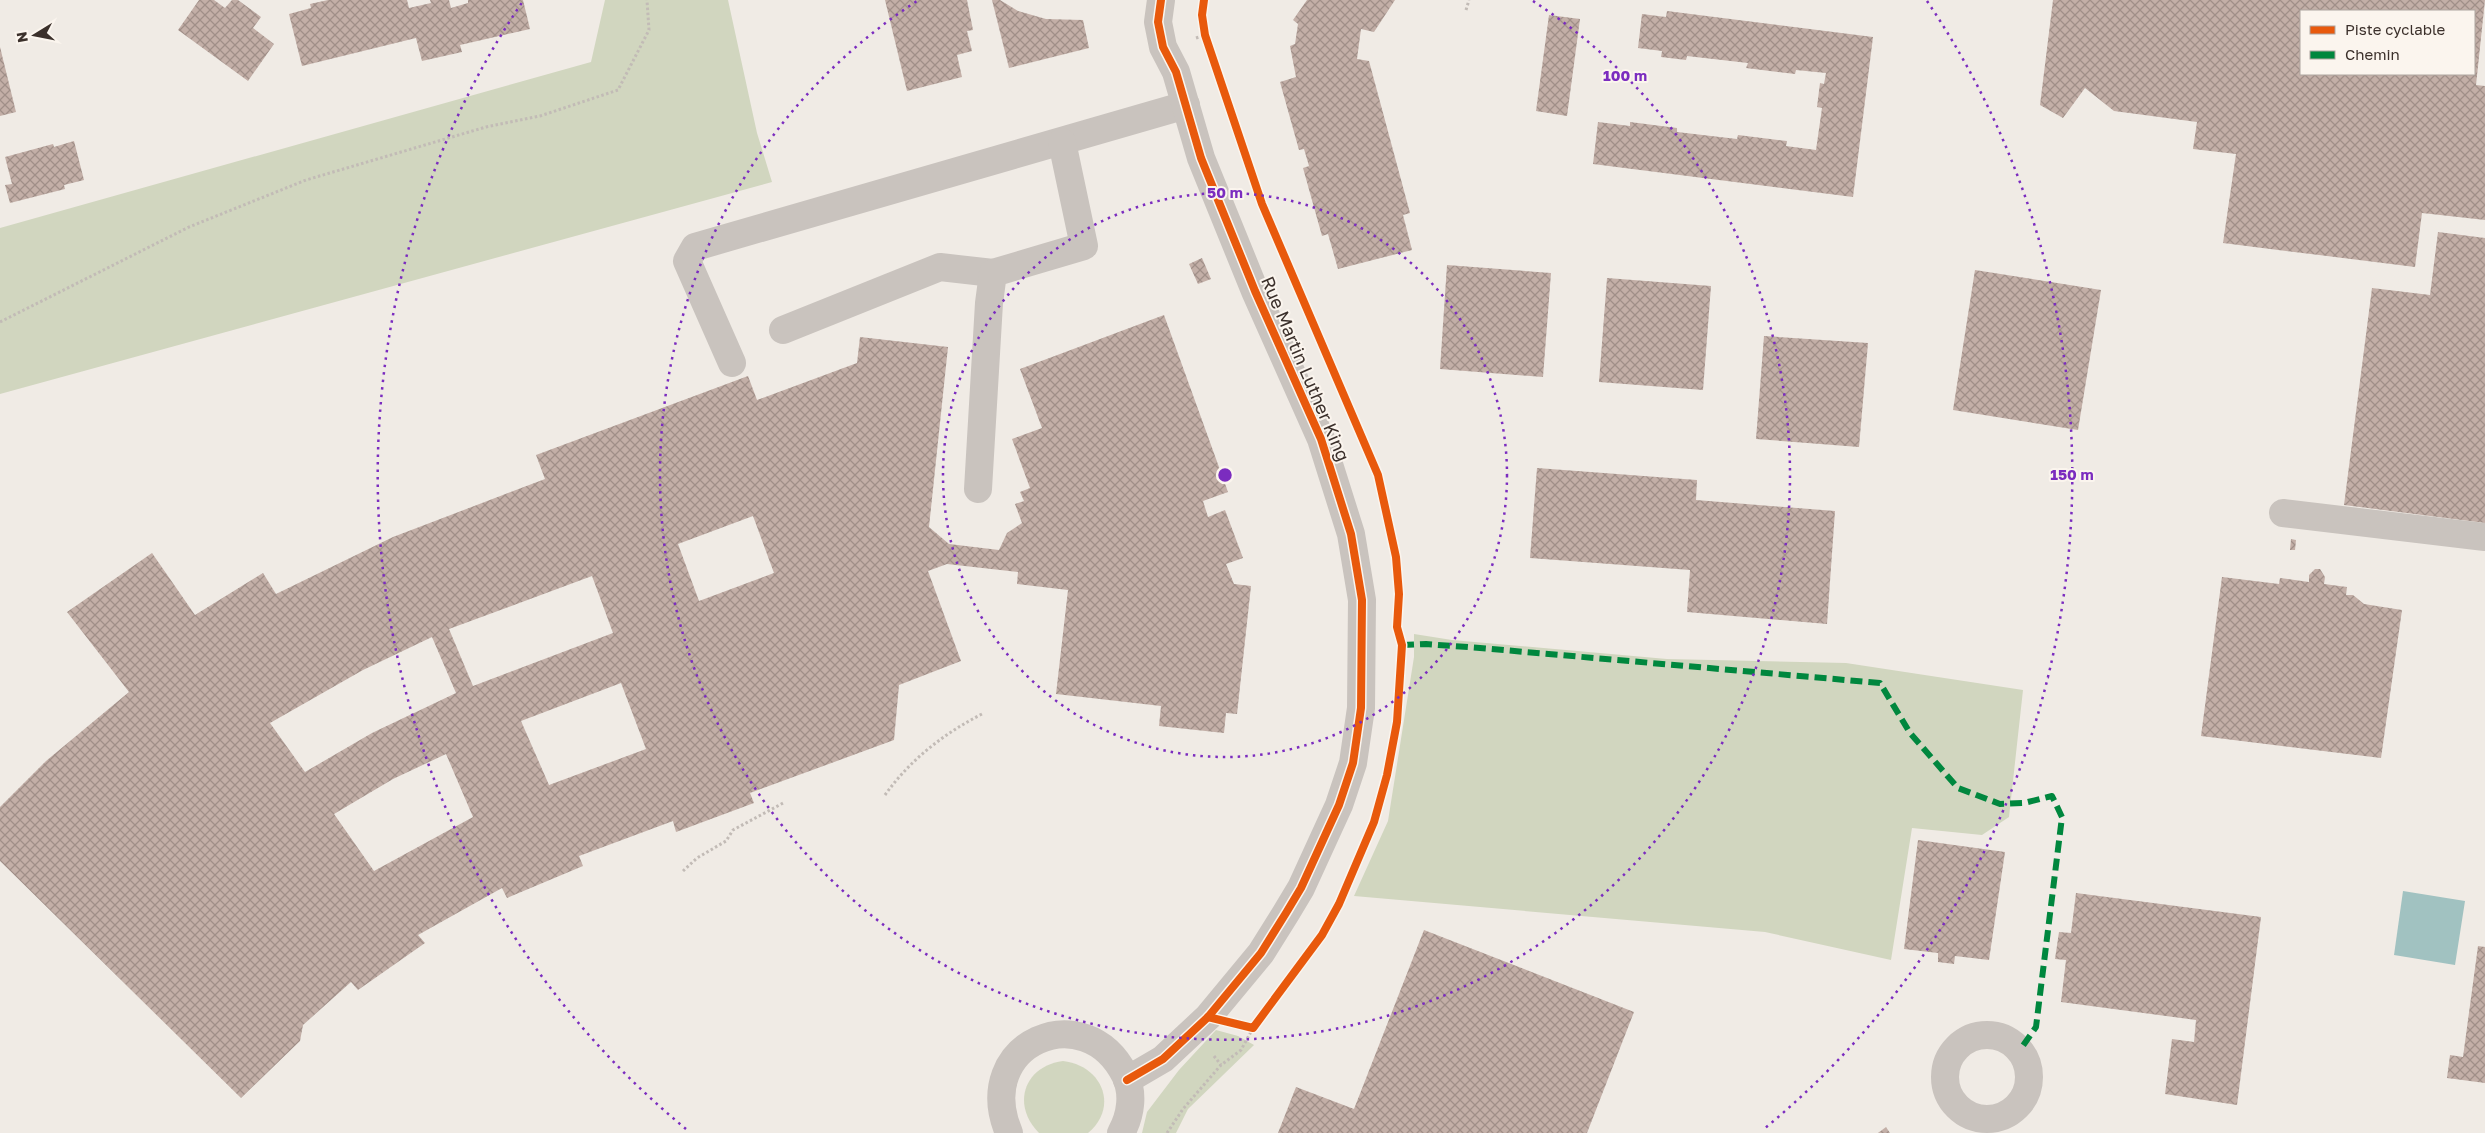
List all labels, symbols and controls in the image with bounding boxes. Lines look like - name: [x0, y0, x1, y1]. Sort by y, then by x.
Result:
- north arrow: [10, 10, 60, 60]
- legend: [2300, 10, 2475, 75]
- text: Piste cyclable: [2345, 20, 2446, 38]
- text: N: [12, 31, 31, 44]
- text: Chemin: [2345, 45, 2400, 63]
- text: 100 m: [1603, 66, 1647, 84]
- text: 50 m: [1207, 183, 1243, 201]
- street label: Rue Martin Luther King: [1257, 273, 1355, 464]
- text: 150 m: [2050, 465, 2094, 483]
- centre of rings: [1216, 466, 1234, 484]

